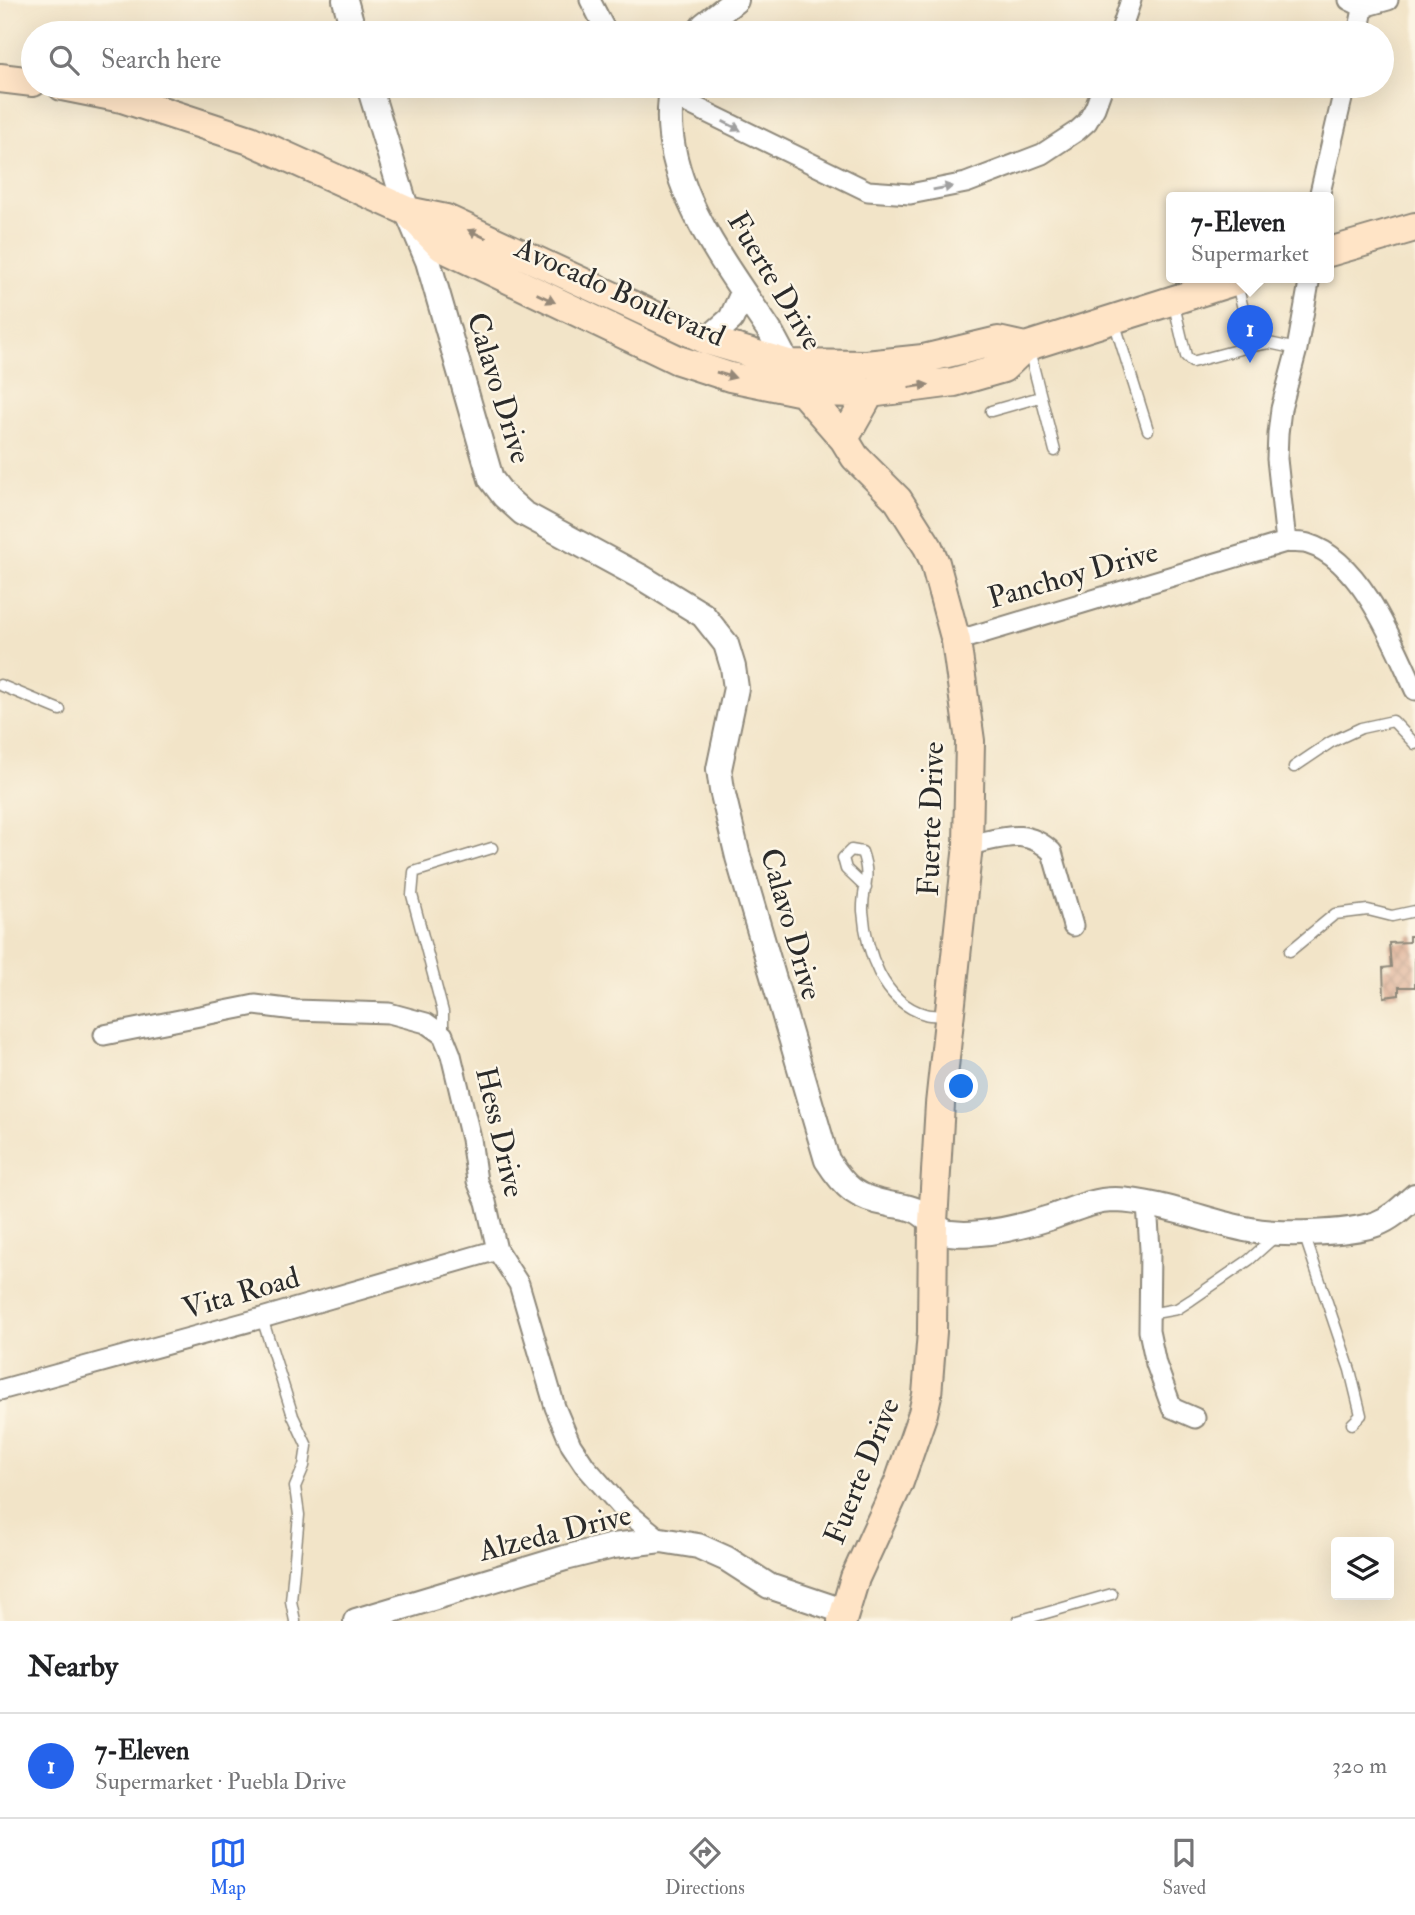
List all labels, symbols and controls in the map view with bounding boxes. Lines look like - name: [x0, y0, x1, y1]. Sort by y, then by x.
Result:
- search box: [21, 21, 1394, 98]
- icon: search: [45, 41, 83, 79]
- text: Search here: [101, 44, 221, 76]
- one-way arrow: [722, 119, 742, 131]
- one-way arrow: [933, 182, 955, 193]
- popup: [1166, 192, 1334, 283]
- street label: Fuerte Drive: [719, 205, 831, 357]
- text: 7-Eleven: [1191, 207, 1285, 239]
- one-way arrow: [467, 228, 487, 240]
- street label: Avocado Boulevard: [508, 229, 731, 355]
- text: Supermarket: [1191, 239, 1309, 268]
- one-way arrow: [536, 292, 556, 303]
- pin: 1: [1227, 305, 1273, 363]
- street label: Calavo Drive: [459, 308, 539, 468]
- one-way arrow: [716, 370, 738, 381]
- one-way arrow: [909, 381, 931, 392]
- street label: Panchoy Drive: [984, 533, 1162, 617]
- street label: Fuerte Drive: [910, 741, 952, 897]
- street label: Calavo Drive: [752, 844, 830, 1004]
- street label: Hess Drive: [467, 1063, 533, 1201]
- your location: [944, 1069, 978, 1103]
- street label: Vita Road: [178, 1259, 304, 1327]
- street label: Fuerte Drive: [816, 1392, 908, 1550]
- street label: Alzeda Drive: [474, 1496, 635, 1570]
- map controls: [1331, 1537, 1394, 1600]
- button: layers: [1331, 1537, 1394, 1600]
- text: Nearby: [28, 1648, 118, 1685]
- text: 7-Eleven: [95, 1735, 189, 1767]
- text: 1: [47, 1751, 55, 1780]
- text: 320 m: [1332, 1751, 1387, 1780]
- text: Supermarket · Puebla Drive: [95, 1767, 346, 1796]
- tab: Map: [209, 1834, 247, 1900]
- tab: Directions: [665, 1834, 745, 1900]
- tab: Saved: [1163, 1834, 1206, 1900]

